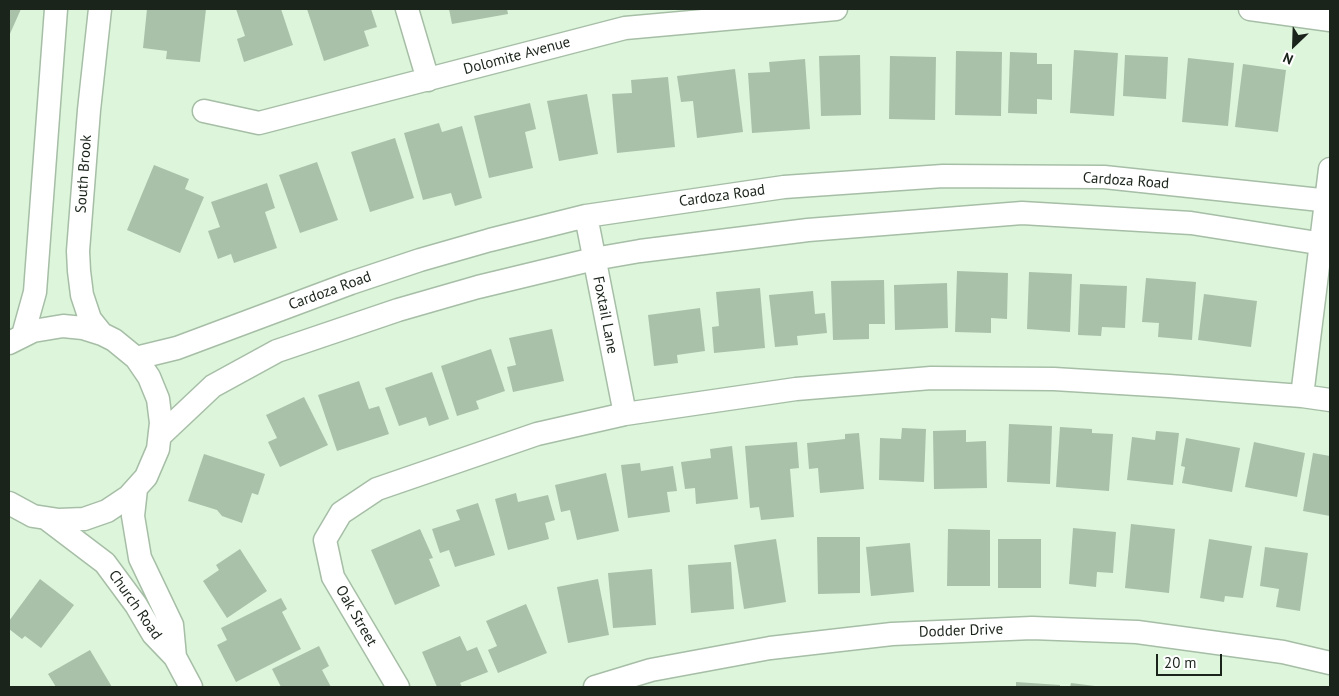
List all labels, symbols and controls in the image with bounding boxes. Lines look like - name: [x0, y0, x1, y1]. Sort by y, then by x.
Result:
- north arrow: [1269, 20, 1319, 70]
- street label: Dolomite Avenue: [462, 33, 572, 79]
- text: N: [1280, 49, 1296, 69]
- street label: South Brook: [72, 134, 96, 214]
- street label: Cardoza Road: [1082, 169, 1170, 193]
- street label: Cardoza Road: [678, 181, 766, 211]
- street label: Cardoza Road: [286, 268, 374, 314]
- street label: Foxtail Lane: [589, 275, 621, 355]
- street label: Church Road: [104, 567, 166, 643]
- street label: Oak Street: [331, 582, 381, 650]
- street label: Dodder Drive: [919, 621, 1003, 641]
- scale bar: [1159, 644, 1225, 676]
- text: 20 m: [1164, 653, 1197, 672]

